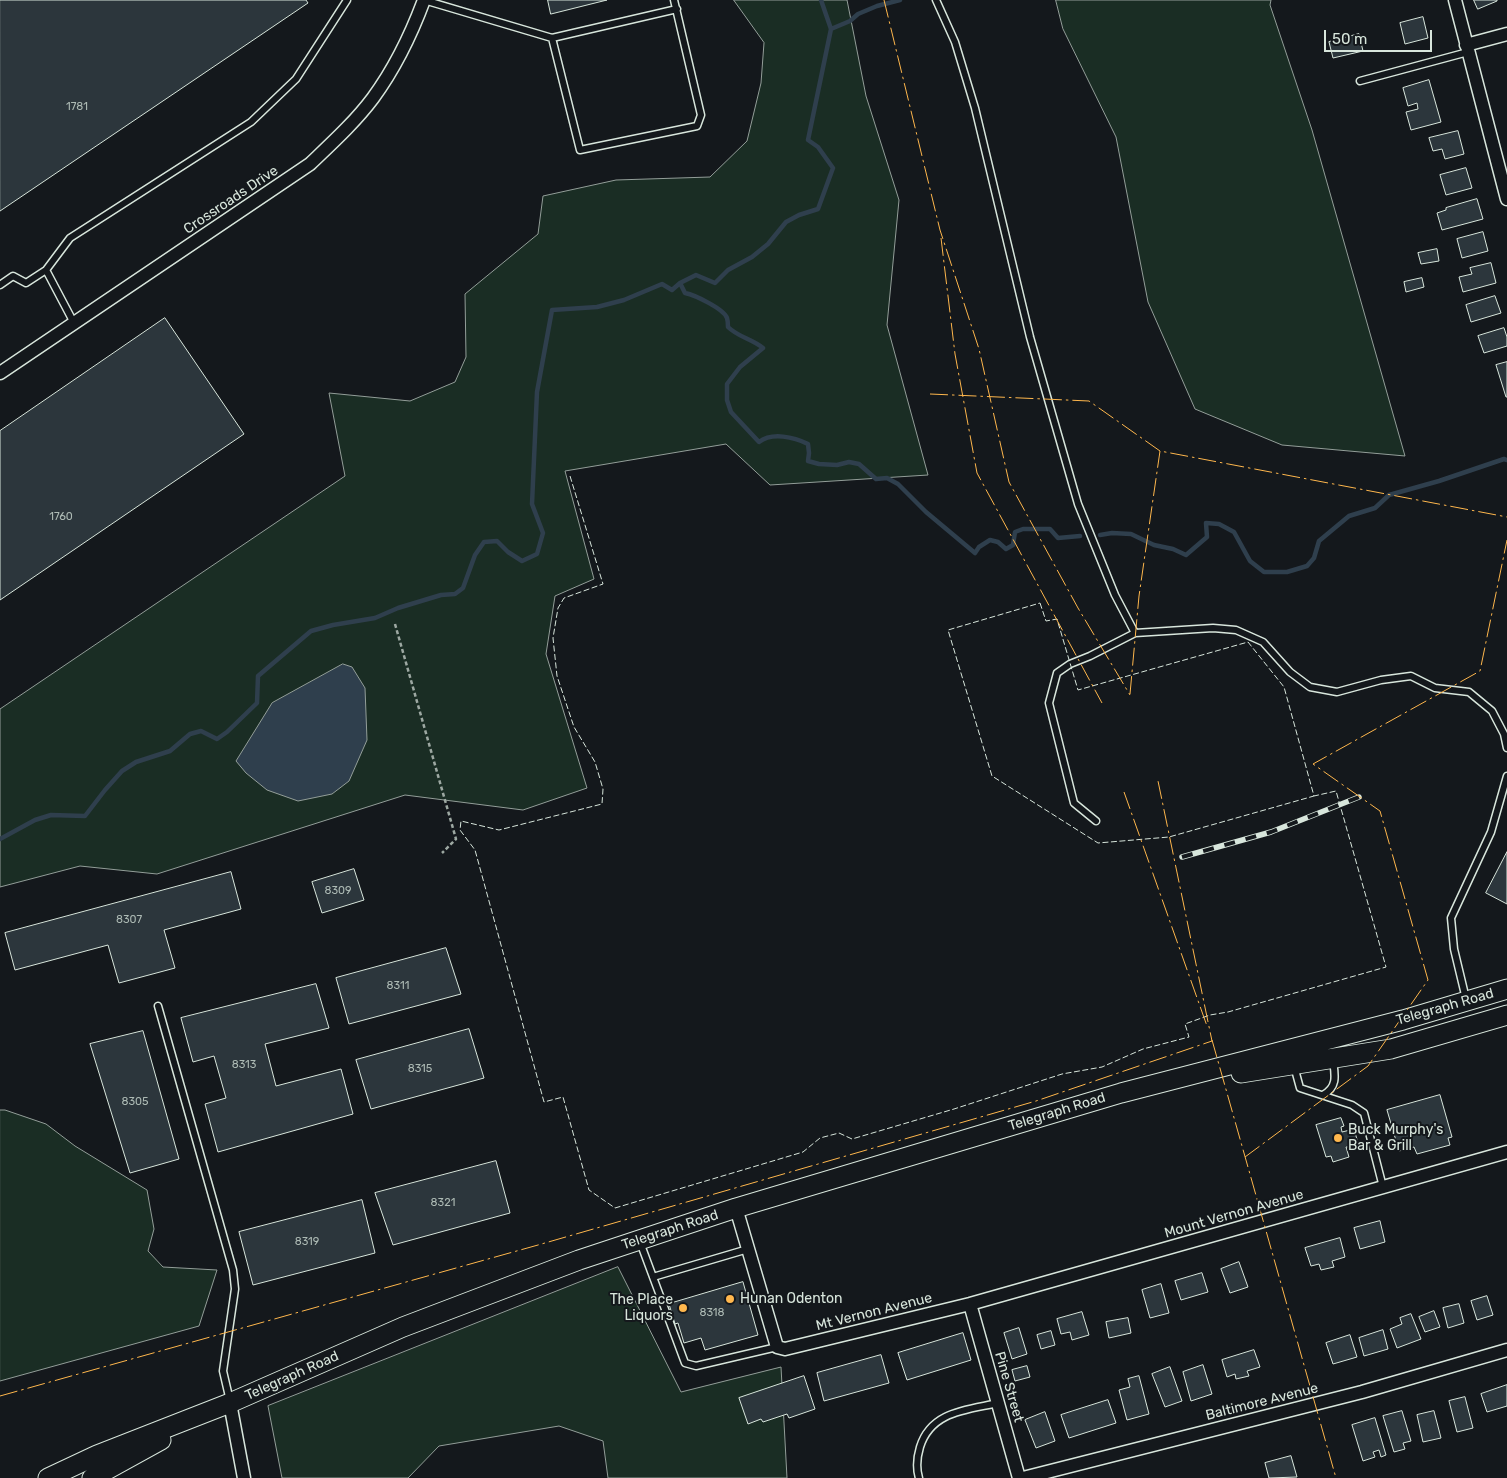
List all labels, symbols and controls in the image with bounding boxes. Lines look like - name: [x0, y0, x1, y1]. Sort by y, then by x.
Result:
- scale bar: [1327, 20, 1434, 52]
- text: 50 m: [1332, 30, 1367, 48]
- house number: 1781: [66, 100, 88, 114]
- street label: Crossroads Drive: [181, 162, 281, 238]
- house number: 1760: [49, 510, 73, 524]
- house number: 8309: [324, 884, 352, 898]
- house number: 8307: [116, 913, 142, 927]
- house number: 8311: [387, 979, 409, 993]
- street label: Telegraph Road: [1394, 985, 1496, 1029]
- house number: 8313: [232, 1058, 256, 1072]
- house number: 8315: [408, 1062, 432, 1076]
- street label: Telegraph Road: [1006, 1089, 1108, 1135]
- house number: 8305: [121, 1095, 149, 1109]
- place label: Buck Murphy's Bar & Grill: [1348, 1122, 1443, 1154]
- marker: Buck Murphy's Bar & Grill: [1332, 1132, 1344, 1144]
- street label: Mount Vernon Avenue: [1163, 1186, 1305, 1242]
- house number: 8321: [431, 1196, 455, 1210]
- street label: Telegraph Road: [620, 1206, 720, 1254]
- house number: 8319: [295, 1235, 319, 1249]
- street label: Mt Vernon Avenue: [814, 1289, 934, 1335]
- place label: Hunan Odenton: [740, 1291, 843, 1307]
- place label: The Place Liquors: [610, 1292, 673, 1324]
- marker: Hunan Odenton: [724, 1293, 736, 1305]
- marker: The Place Liquors: [677, 1302, 689, 1314]
- house number: 8318: [699, 1306, 725, 1320]
- street label: Telegraph Road: [243, 1348, 341, 1404]
- street label: Pine Street: [991, 1350, 1027, 1424]
- street label: Baltimore Avenue: [1204, 1380, 1320, 1424]

